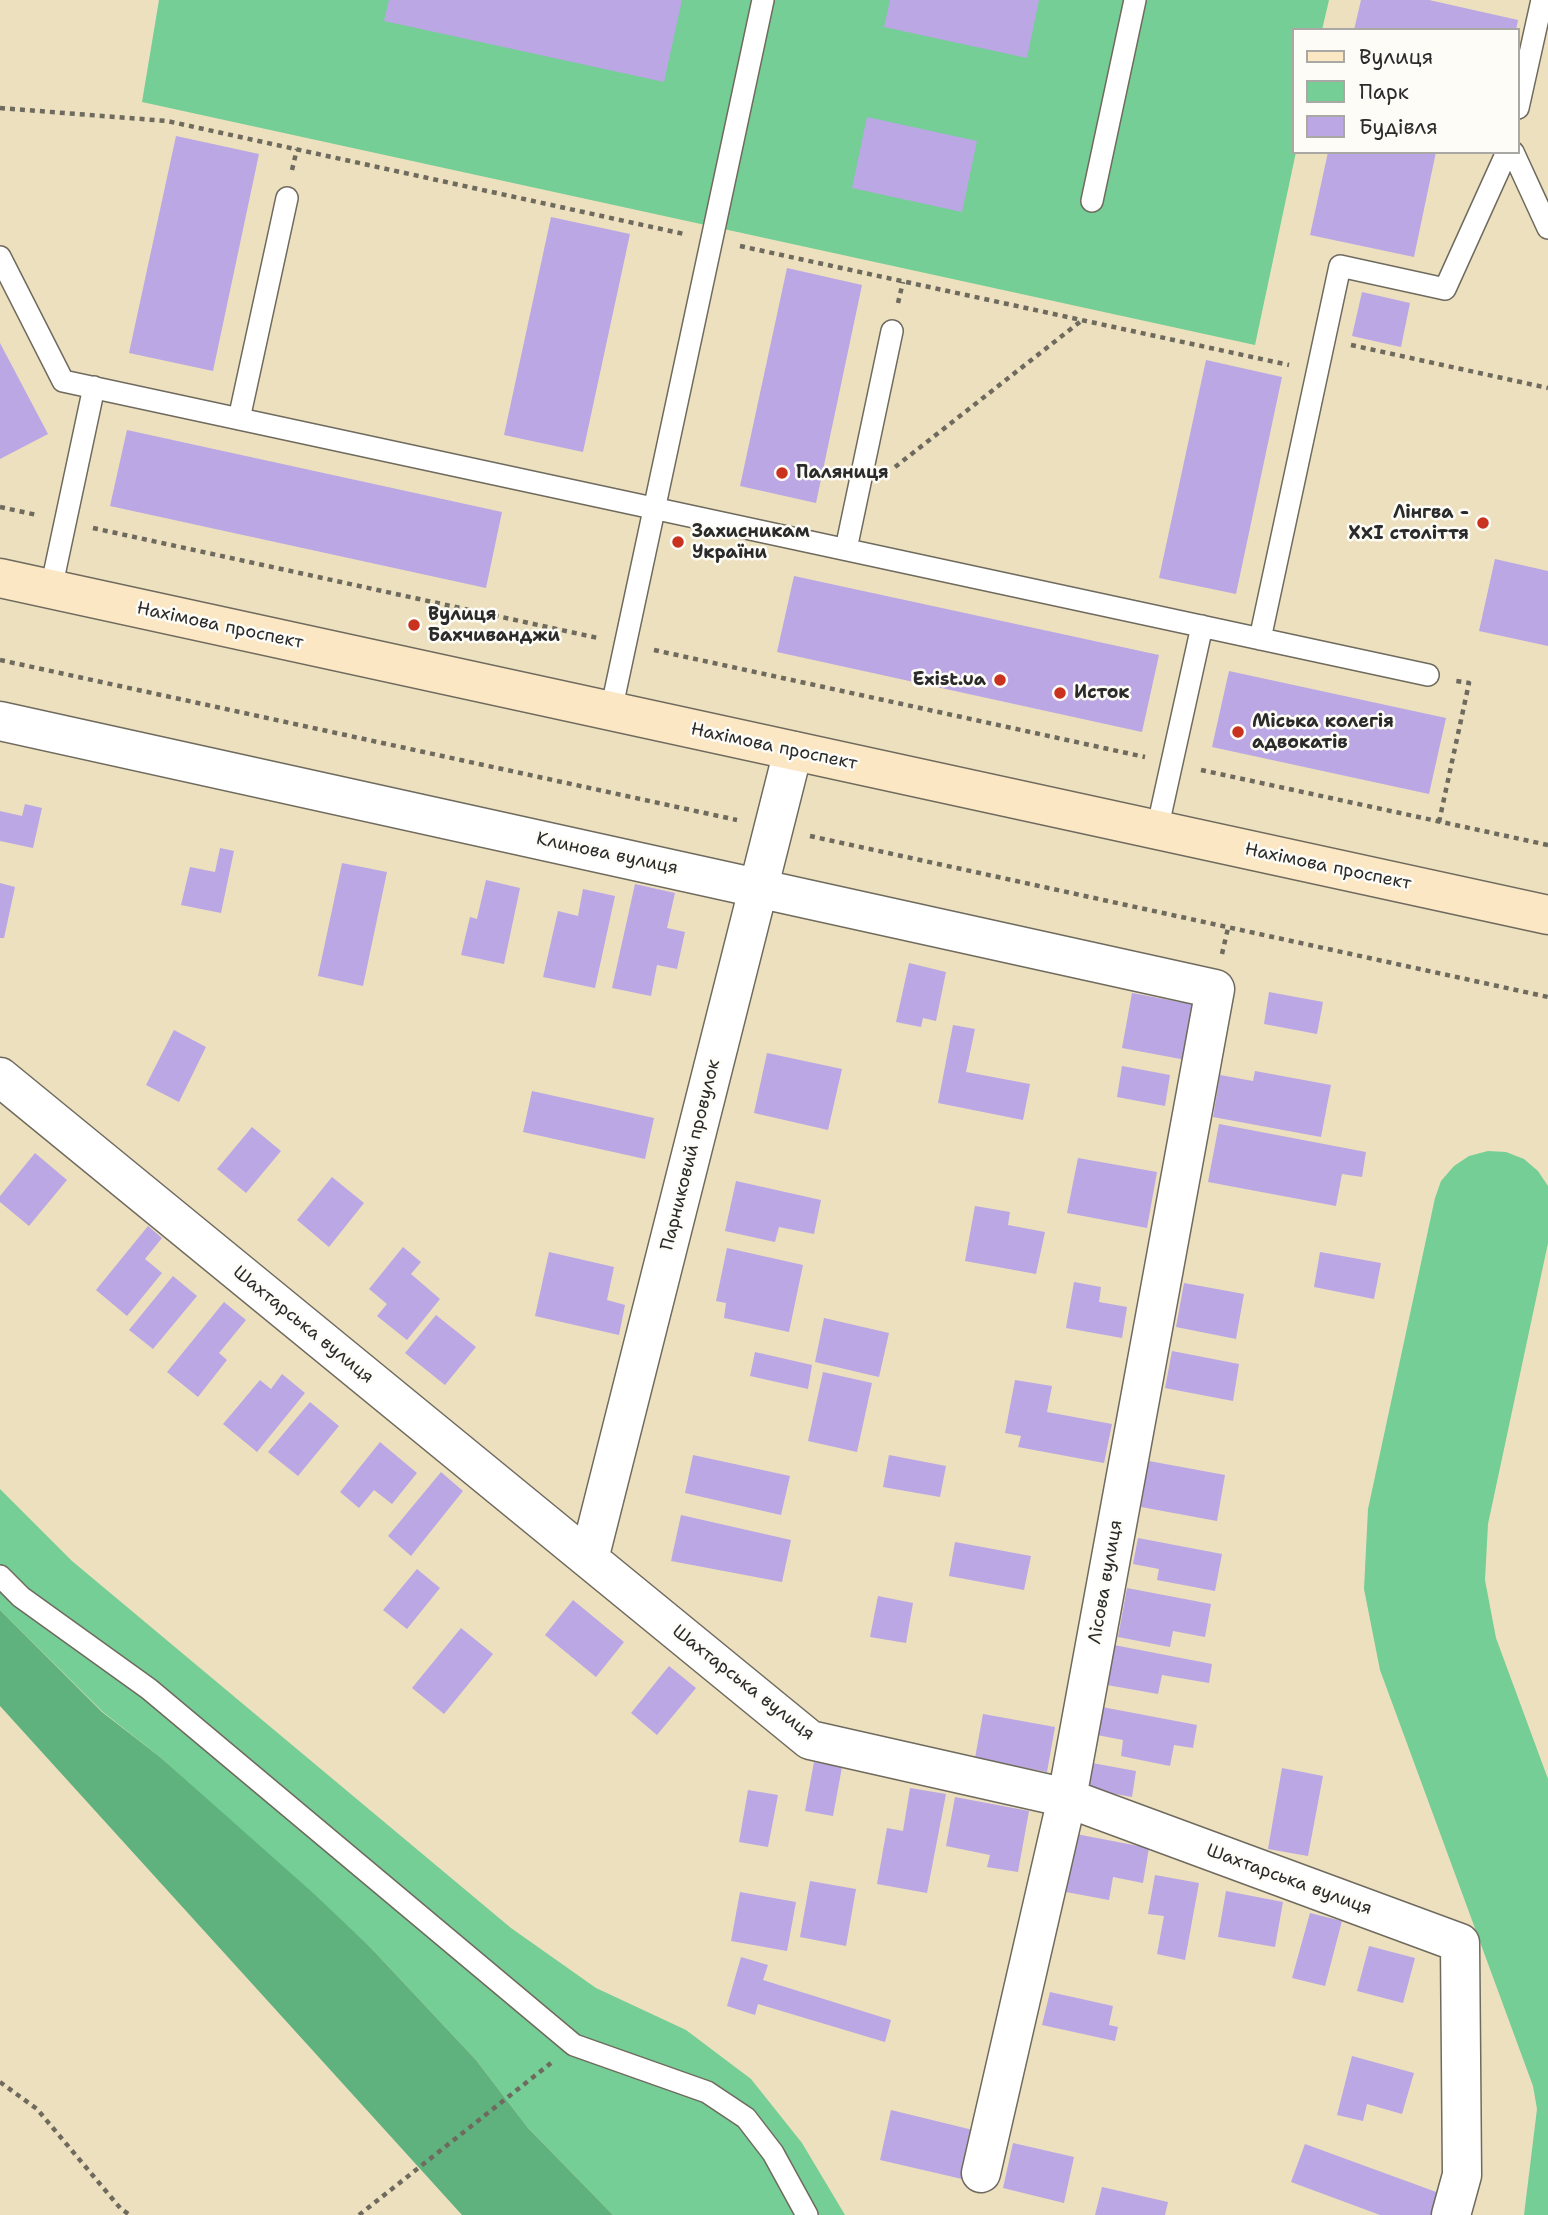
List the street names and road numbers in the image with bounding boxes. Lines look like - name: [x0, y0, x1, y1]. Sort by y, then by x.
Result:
- street label: Нахімова проспект: [135, 598, 305, 654]
- street label: Нахімова проспект: [689, 719, 859, 775]
- street label: Клинова вулиця: [534, 828, 680, 880]
- street label: Нахімова проспект: [1243, 839, 1413, 895]
- street label: Парниковий провулок: [657, 1057, 725, 1253]
- street label: Шахтарська вулиця: [228, 1262, 378, 1388]
- street label: Лісова вулиця: [1084, 1518, 1128, 1646]
- street label: Шахтарська вулиця: [667, 1621, 819, 1745]
- street label: Шахтарська вулиця: [1203, 1840, 1375, 1920]

